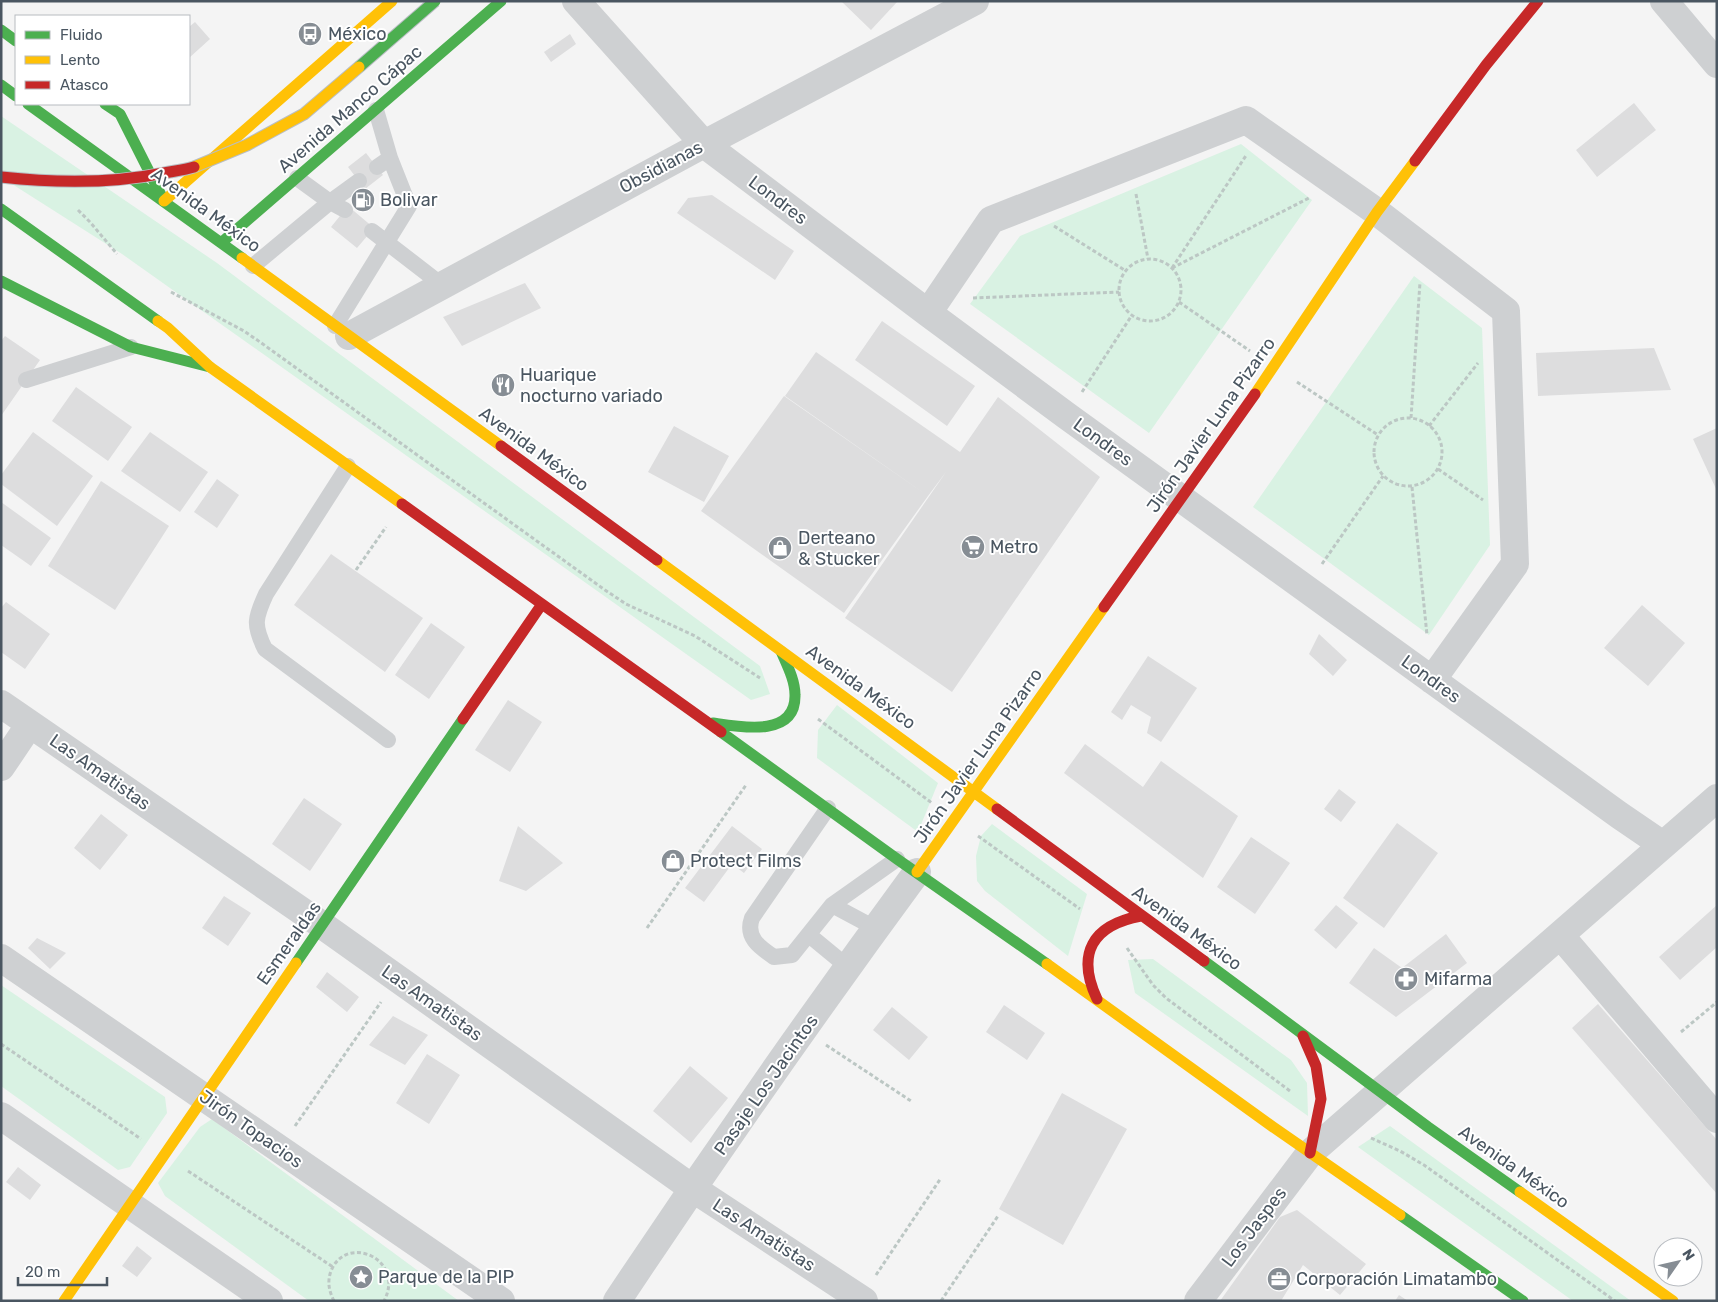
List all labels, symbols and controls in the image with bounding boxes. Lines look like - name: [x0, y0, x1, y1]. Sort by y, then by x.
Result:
- legend: [15, 15, 190, 105]
- bus stop icon: México: [297, 21, 323, 47]
- place label: México: [328, 23, 387, 45]
- text: Fluido: [60, 26, 103, 44]
- street label: Avenida Manco Cápac: [273, 40, 427, 178]
- text: Lento: [60, 51, 100, 69]
- text: Atasco: [60, 76, 108, 94]
- street label: Obsidianas: [615, 136, 707, 198]
- street label: Avenida México: [147, 163, 265, 257]
- street label: Londres: [744, 171, 812, 229]
- fuel station icon: Bolivar: [350, 187, 376, 213]
- place label: Bolivar: [380, 189, 438, 211]
- street label: Jirón Javier Luna Pizarro: [1142, 333, 1280, 517]
- place label: Huarique nocturno variado: [520, 364, 663, 407]
- restaurant icon: Huarique nocturno variado: [490, 372, 516, 398]
- street label: Avenida México: [475, 402, 593, 496]
- street label: Londres: [1069, 413, 1137, 471]
- place label: Derteano & Stucker: [798, 527, 880, 570]
- supermarket icon: Metro: [960, 534, 986, 560]
- shop icon: Derteano & Stucker: [767, 535, 793, 561]
- place label: Metro: [990, 536, 1038, 558]
- street label: Avenida México: [802, 640, 920, 734]
- street label: Londres: [1397, 650, 1465, 708]
- street label: Jirón Javier Luna Pizarro: [909, 664, 1047, 848]
- street label: Las Amatistas: [45, 729, 155, 815]
- shop icon: Protect Films: [660, 848, 686, 874]
- place label: Protect Films: [690, 850, 801, 872]
- street label: Avenida México: [1128, 881, 1246, 975]
- street label: Esmeraldas: [252, 897, 326, 989]
- street label: Las Amatistas: [377, 960, 487, 1046]
- pharmacy icon: Mifarma: [1393, 966, 1419, 992]
- place label: Mifarma: [1424, 968, 1492, 990]
- street label: Pasaje Los Jacintos: [709, 1011, 823, 1159]
- street label: Jirón Topacios: [195, 1085, 307, 1173]
- street label: Avenida México: [1454, 1121, 1574, 1213]
- street label: Los Jaspes: [1217, 1183, 1291, 1271]
- street label: Las Amatistas: [709, 1194, 819, 1276]
- north arrow: [1653, 1237, 1703, 1287]
- text: N: [1678, 1246, 1698, 1264]
- scale bar: [18, 1254, 106, 1286]
- text: 20 m: [25, 1263, 60, 1281]
- place icon: Parque de la PIP: [348, 1264, 374, 1290]
- place label: Parque de la PIP: [378, 1266, 514, 1288]
- office icon: Corporación Limatambo: [1266, 1266, 1292, 1292]
- place label: Corporación Limatambo: [1296, 1268, 1497, 1290]

